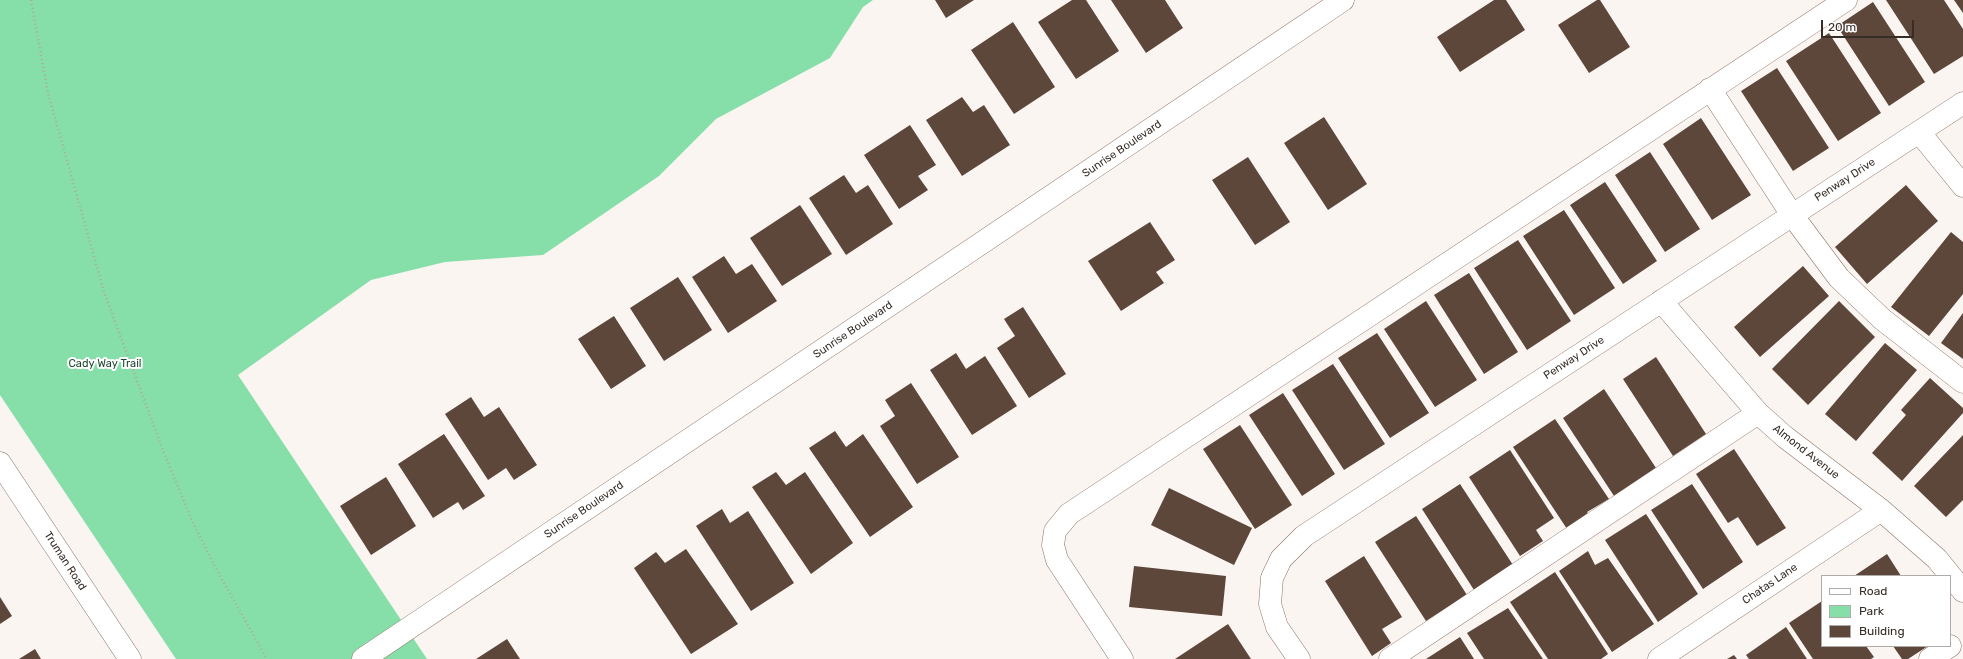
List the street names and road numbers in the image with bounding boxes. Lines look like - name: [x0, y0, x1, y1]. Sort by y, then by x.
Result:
- street label: Sunrise Boulevard: [1080, 118, 1164, 180]
- street label: Penway Drive: [1812, 156, 1878, 204]
- street label: Sunrise Boulevard: [811, 299, 895, 361]
- street label: Penway Drive: [1541, 334, 1607, 382]
- street label: Almond Avenue: [1770, 422, 1842, 482]
- street label: Sunrise Boulevard: [542, 479, 626, 541]
- street label: Truman Road: [41, 529, 89, 593]
- street label: Chatas Lane: [1740, 561, 1800, 607]

